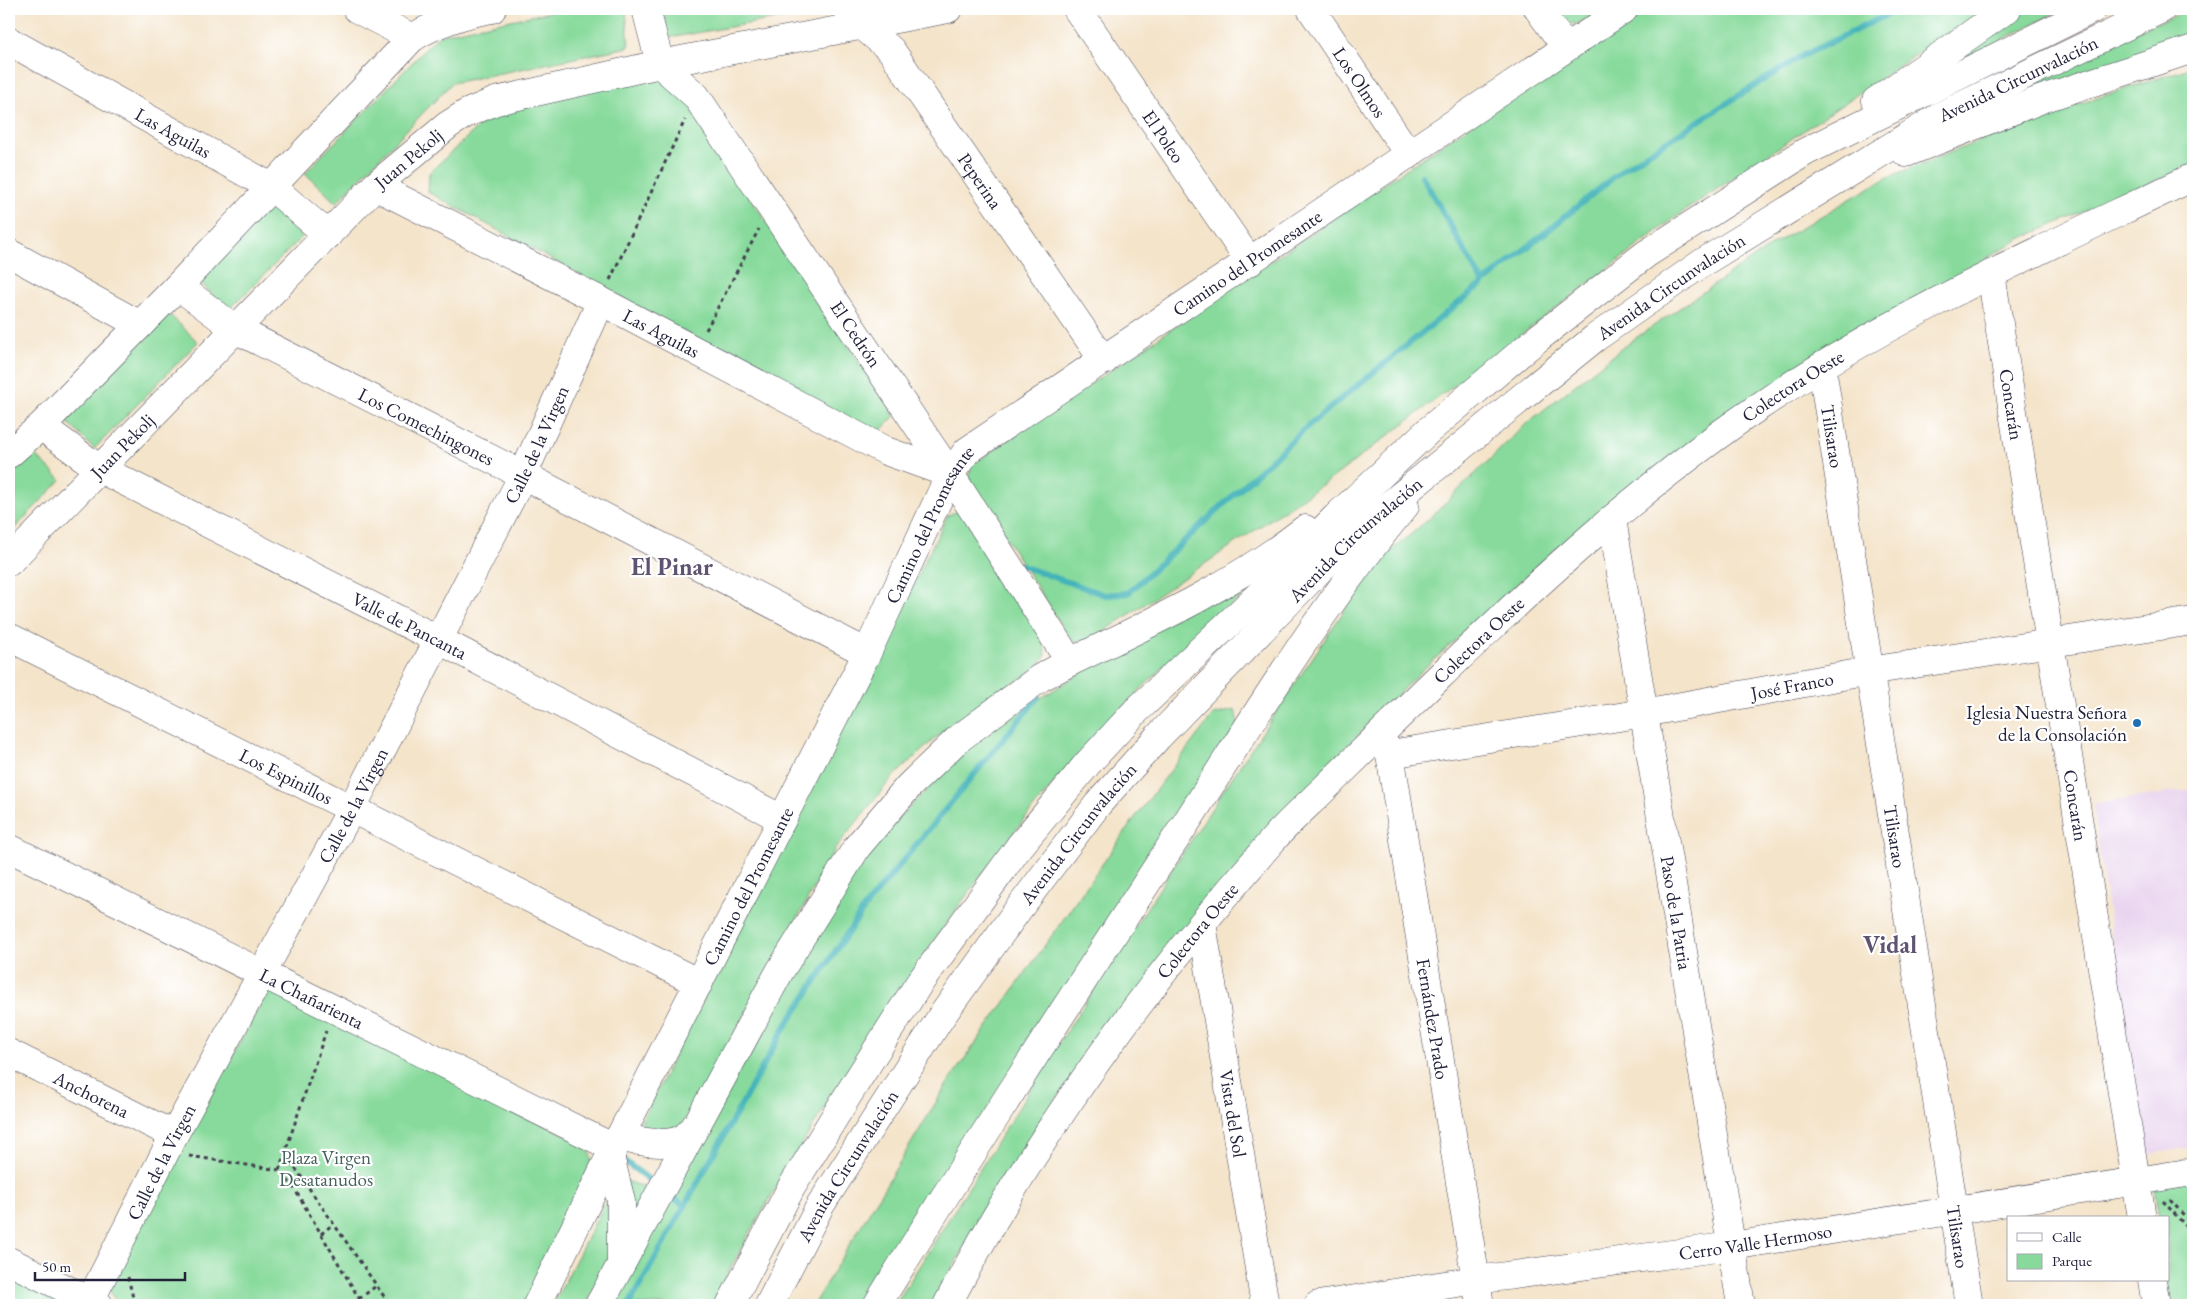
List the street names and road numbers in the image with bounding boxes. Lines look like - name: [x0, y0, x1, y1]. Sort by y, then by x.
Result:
- street label: Avenida Circunvalación: [1933, 29, 2102, 128]
- street label: Los Olmos: [1327, 42, 1393, 122]
- street label: Las Aguilas: [131, 101, 216, 164]
- street label: El Poleo: [1137, 105, 1191, 168]
- street label: Juan Pekolj: [367, 122, 448, 195]
- street label: Peperina: [952, 148, 1009, 214]
- street label: Camino del Promesante: [1167, 204, 1326, 322]
- street label: Avenida Circunvalación: [1591, 227, 1750, 346]
- street label: El Cedrón: [825, 296, 887, 372]
- street label: Las Aguilas: [619, 302, 704, 363]
- street label: Colectora Oeste: [1736, 343, 1848, 428]
- street label: Concarán: [1994, 367, 2030, 442]
- street label: Los Comechingones: [354, 381, 499, 471]
- street label: Calle de la Virgen: [498, 381, 574, 508]
- street label: Tilisarao: [1815, 403, 1850, 470]
- street label: Juan Pekolj: [83, 408, 159, 485]
- street label: Camino del Promesante: [879, 438, 978, 608]
- street label: Avenida Circunvalación: [1282, 471, 1427, 608]
- street label: Valle de Pancanta: [348, 586, 472, 665]
- street label: Colectora Oeste: [1427, 591, 1529, 689]
- street label: José Franco: [1747, 665, 1836, 706]
- street label: Los Espinillos: [235, 742, 337, 810]
- street label: Calle de la Virgen: [312, 743, 393, 868]
- street label: Avenida Circunvalación: [1013, 757, 1142, 910]
- street label: Concarán: [2058, 768, 2094, 843]
- street label: Camino del Promesante: [697, 803, 799, 970]
- street label: Tilisarao: [1878, 803, 1913, 870]
- street label: Paso de la Patria: [1655, 854, 1698, 972]
- street label: Colectora Oeste: [1150, 877, 1243, 984]
- street label: Fernández Prado: [1411, 957, 1455, 1081]
- street label: La Chañarienta: [256, 962, 368, 1035]
- street label: Anchorena: [48, 1064, 134, 1123]
- street label: Vista del Sol: [1214, 1068, 1253, 1160]
- street label: Avenida Circunvalación: [791, 1085, 904, 1247]
- street label: Calle de la Virgen: [121, 1099, 201, 1224]
- street label: Tilisarao: [1941, 1203, 1976, 1270]
- street label: Cerro Valle Hermoso: [1677, 1218, 1834, 1265]

